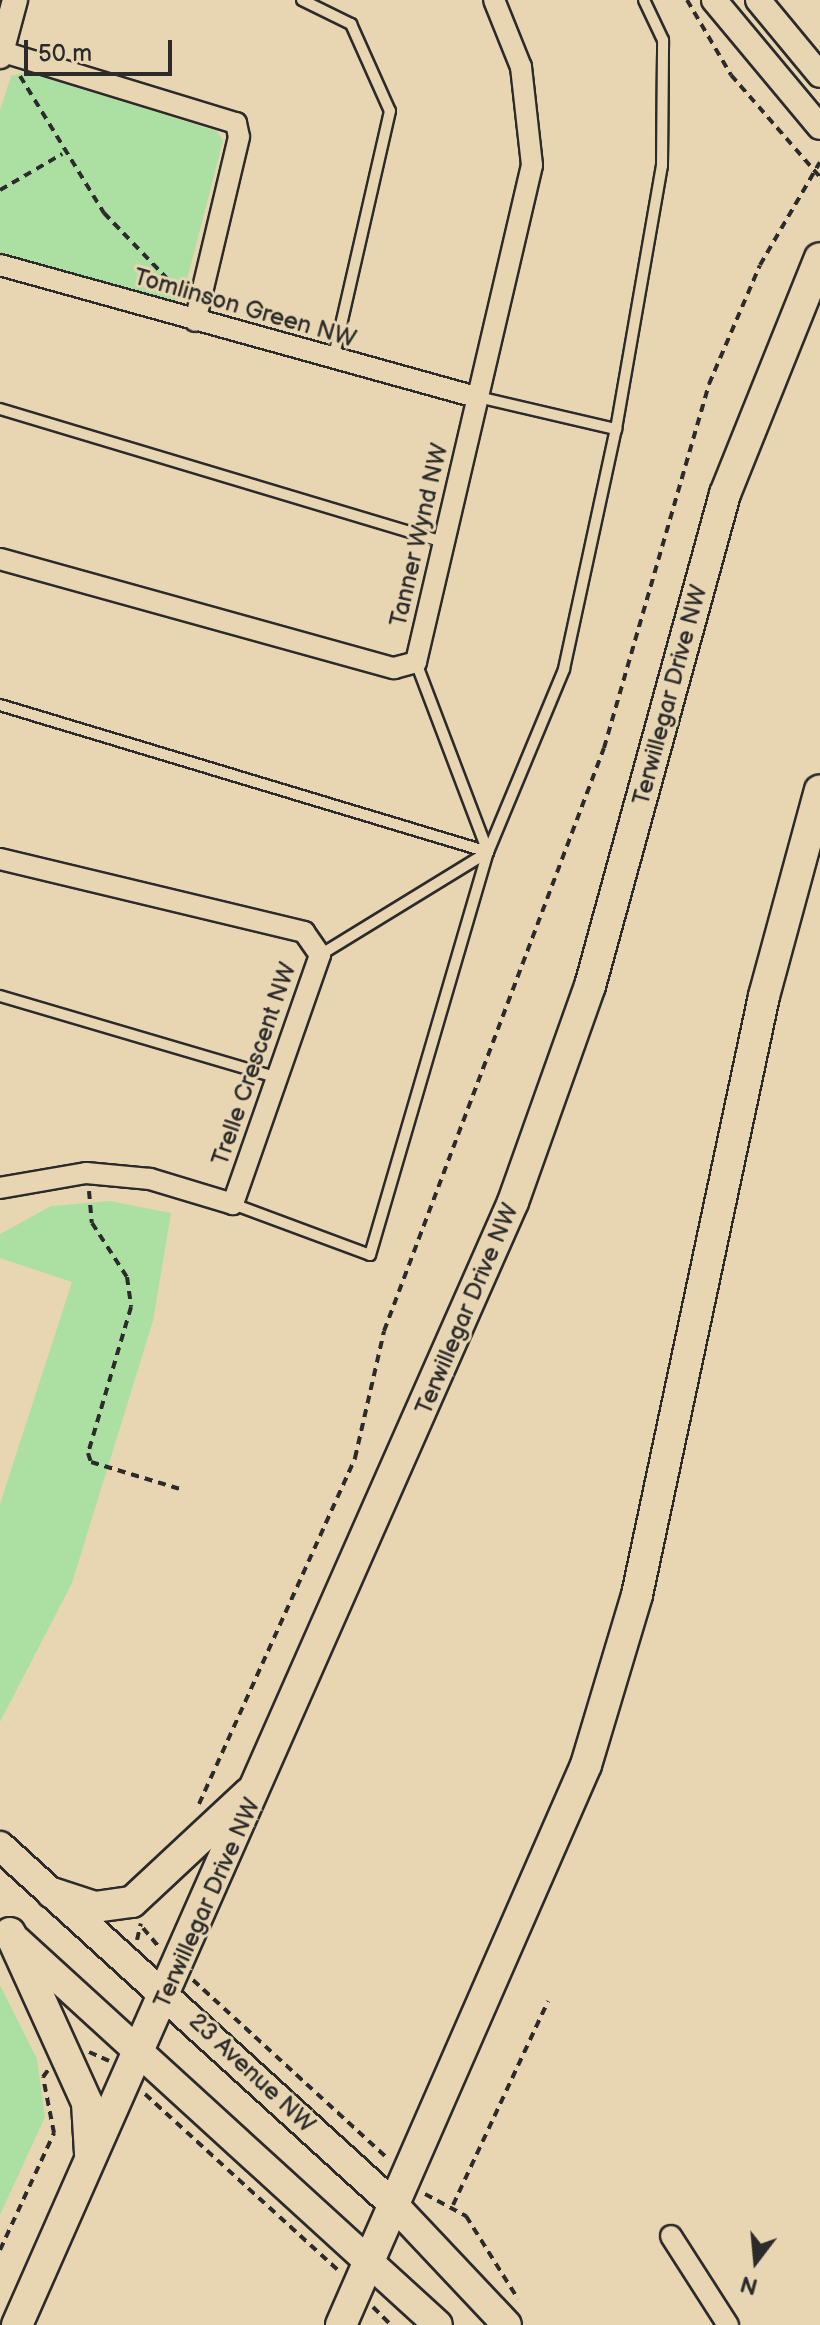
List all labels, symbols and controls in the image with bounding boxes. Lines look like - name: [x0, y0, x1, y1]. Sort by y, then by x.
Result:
- scale bar: [28, 24, 176, 74]
- text: 50 m: [38, 39, 92, 68]
- street label: Tomlinson Green NW: [130, 262, 360, 354]
- street label: Tanner Wynd NW: [384, 440, 454, 630]
- street label: Terwillegar Drive NW: [627, 582, 713, 808]
- street label: Trelle Crescent NW: [206, 959, 302, 1169]
- street label: Terwillegar Drive NW: [409, 1199, 525, 1419]
- street label: Terwillegar Drive NW: [148, 1793, 266, 2013]
- street label: 23 Avenue NW: [183, 2007, 321, 2139]
- north arrow: [716, 2221, 796, 2301]
- text: N: [738, 2269, 761, 2300]

